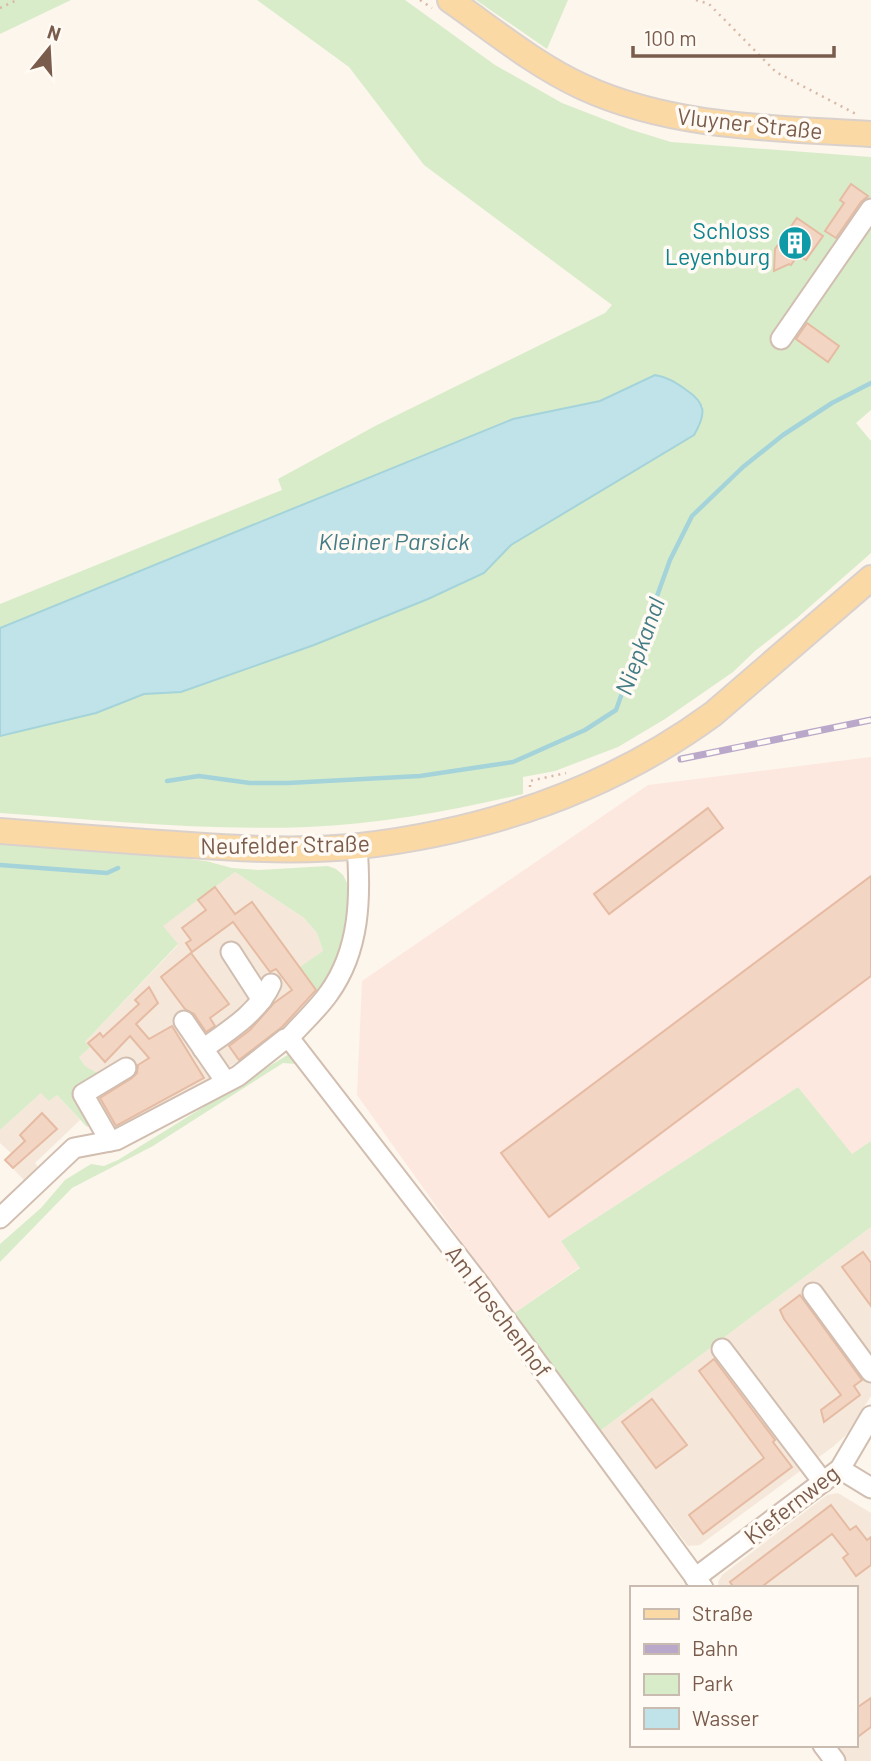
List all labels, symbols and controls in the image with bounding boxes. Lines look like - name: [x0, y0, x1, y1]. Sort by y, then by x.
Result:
- north arrow: [14, 14, 84, 84]
- scale bar: [633, 14, 834, 58]
- text: N: [45, 19, 64, 45]
- text: 100 m: [644, 25, 697, 50]
- street label: Vluyner Straße: [676, 101, 824, 145]
- place label: Schloss Leyenburg: [665, 216, 770, 270]
- building icon: Schloss Leyenburg: [776, 224, 814, 262]
- water label: Kleiner Parsick: [318, 526, 470, 555]
- water label: Niepkanal: [608, 593, 670, 699]
- street label: Neufelder Straße: [200, 829, 370, 859]
- street label: Am Hoschenhof: [440, 1240, 558, 1382]
- street label: Kiefernweg: [738, 1458, 844, 1550]
- legend: [630, 1586, 857, 1747]
- text: Straße: [692, 1600, 753, 1625]
- text: Bahn: [692, 1635, 738, 1660]
- text: Park: [692, 1670, 733, 1695]
- text: Wasser: [692, 1705, 759, 1730]

